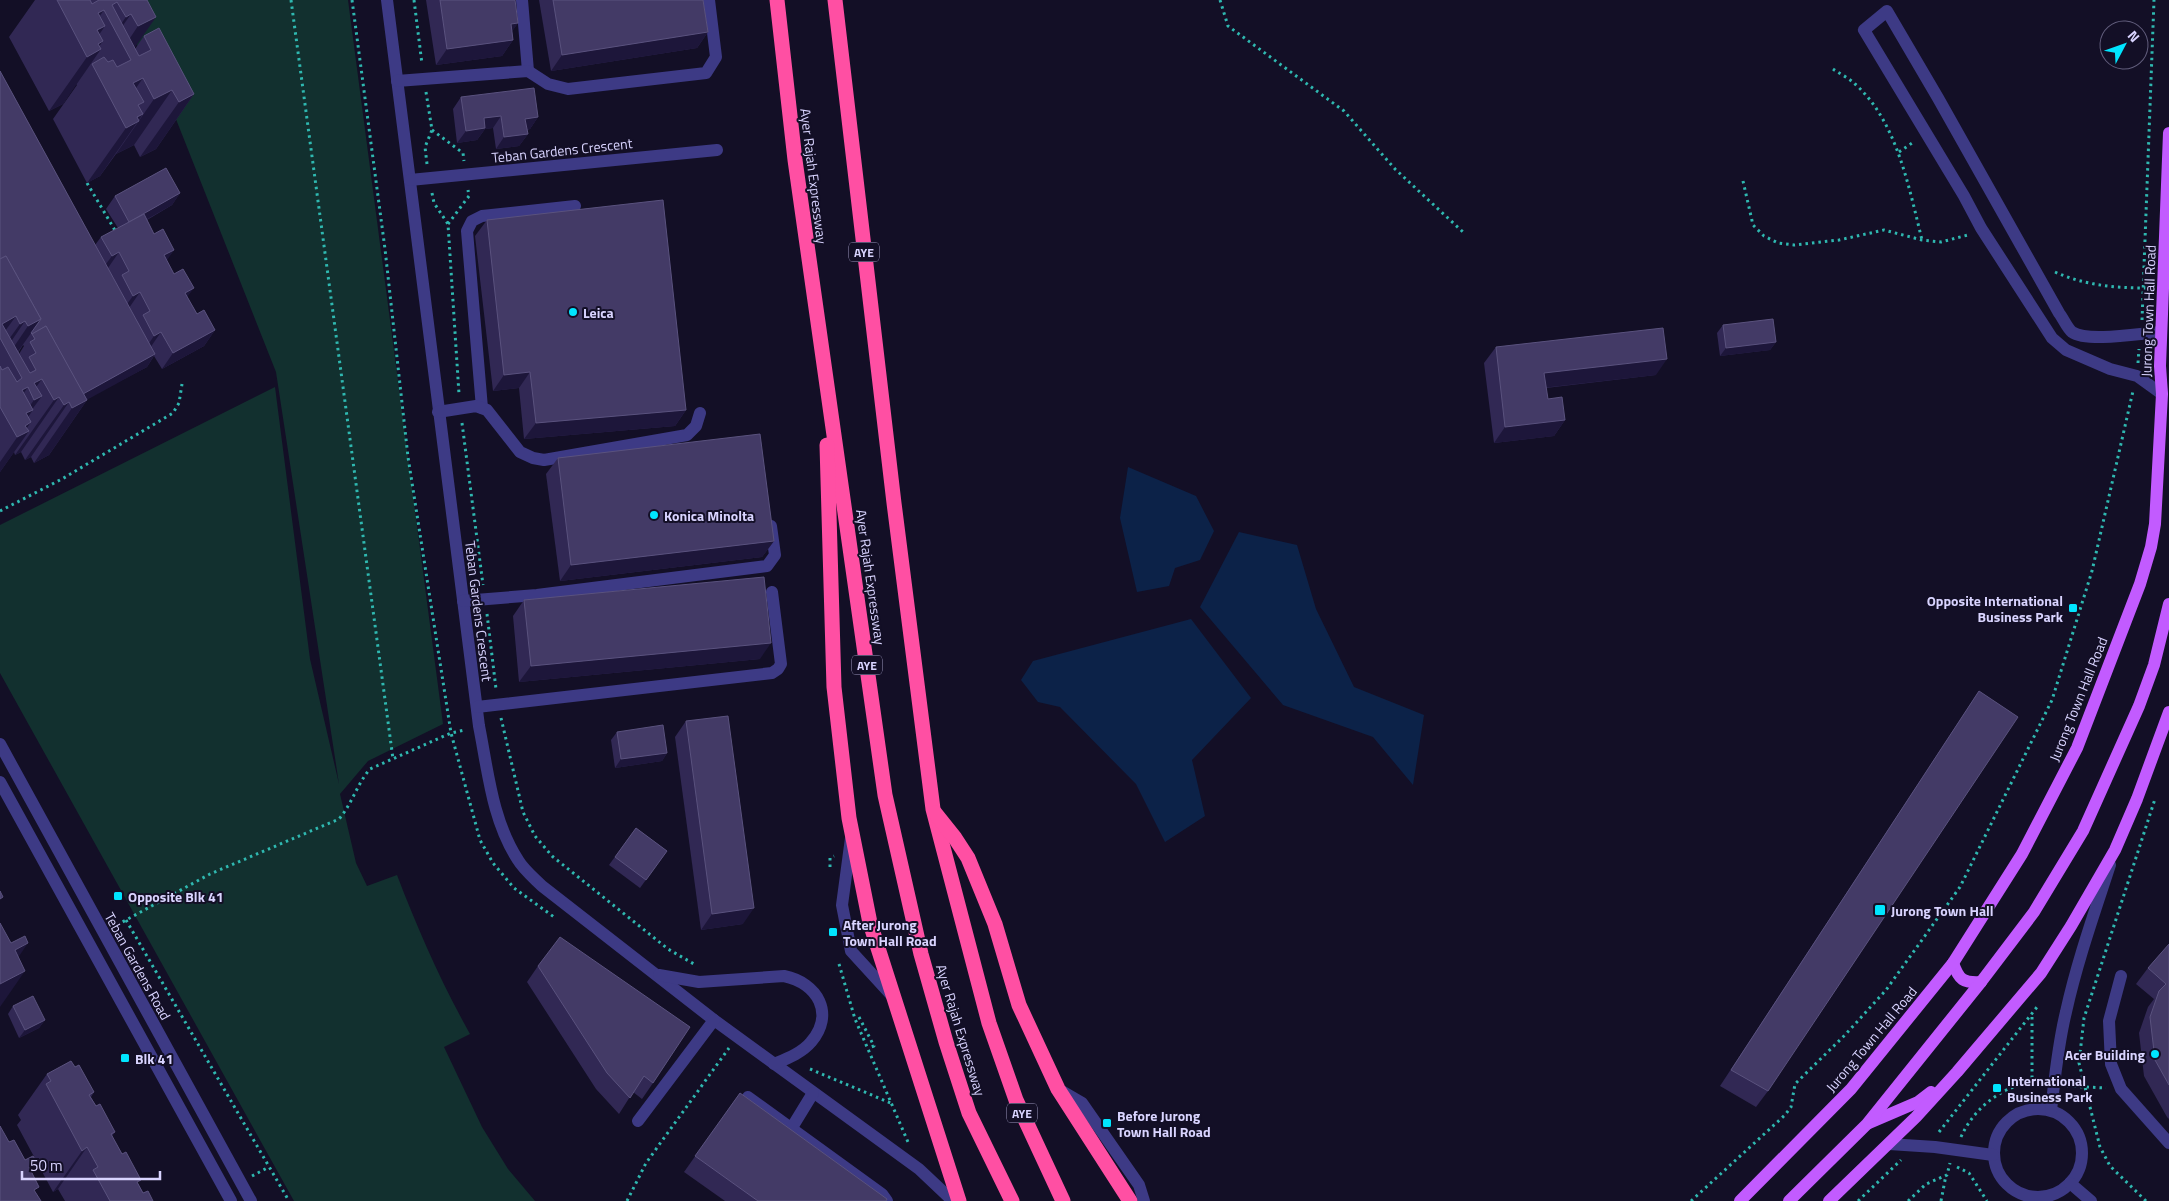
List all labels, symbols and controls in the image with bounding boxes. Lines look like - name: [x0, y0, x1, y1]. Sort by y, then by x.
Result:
- north arrow: [2099, 20, 2149, 70]
- text: N: [2123, 26, 2145, 47]
- street label: Ayer Rajah Expressway: [795, 107, 833, 245]
- street label: Teban Gardens Crescent: [491, 132, 633, 168]
- road number: AYE: [849, 242, 879, 262]
- street label: Jurong Town Hall Road: [2135, 244, 2161, 378]
- place label: Leica: [583, 302, 614, 323]
- marker: Leica: [567, 306, 579, 318]
- place label: Konica Minolta: [664, 505, 754, 526]
- street label: Ayer Rajah Expressway: [851, 508, 891, 646]
- marker: Konica Minolta: [648, 509, 660, 521]
- street label: Teban Gardens Crescent: [460, 540, 498, 683]
- place label: Opposite International Business Park: [1927, 590, 2064, 627]
- marker: Opposite International Business Park: [2067, 602, 2079, 614]
- street label: Jurong Town Hall Road: [2043, 634, 2113, 764]
- road number: AYE: [852, 656, 882, 674]
- place label: Opposite Blk 41: [128, 886, 224, 907]
- marker: Opposite Blk 41: [112, 890, 124, 902]
- place label: Jurong Town Hall: [1891, 900, 1994, 921]
- marker: Jurong Town Hall: [1873, 903, 1887, 917]
- street label: Teban Gardens Road: [100, 908, 176, 1024]
- place label: After Jurong Town Hall Road: [843, 914, 937, 951]
- marker: After Jurong Town Hall Road: [827, 926, 839, 938]
- street label: Ayer Rajah Expressway: [931, 962, 991, 1099]
- street label: Jurong Town Hall Road: [1820, 982, 1922, 1096]
- place label: Acer Building: [2065, 1044, 2146, 1065]
- place label: Blk 41: [135, 1048, 173, 1069]
- marker: Acer Building: [2149, 1048, 2161, 1060]
- marker: Blk 41: [119, 1052, 131, 1064]
- place label: International Business Park: [2007, 1070, 2093, 1107]
- marker: International Business Park: [1991, 1082, 2003, 1094]
- road number: AYE: [1007, 1104, 1037, 1122]
- place label: Before Jurong Town Hall Road: [1117, 1105, 1211, 1142]
- marker: Before Jurong Town Hall Road: [1101, 1117, 1113, 1129]
- scale bar: [22, 1148, 160, 1180]
- text: 50 m: [30, 1154, 63, 1177]

